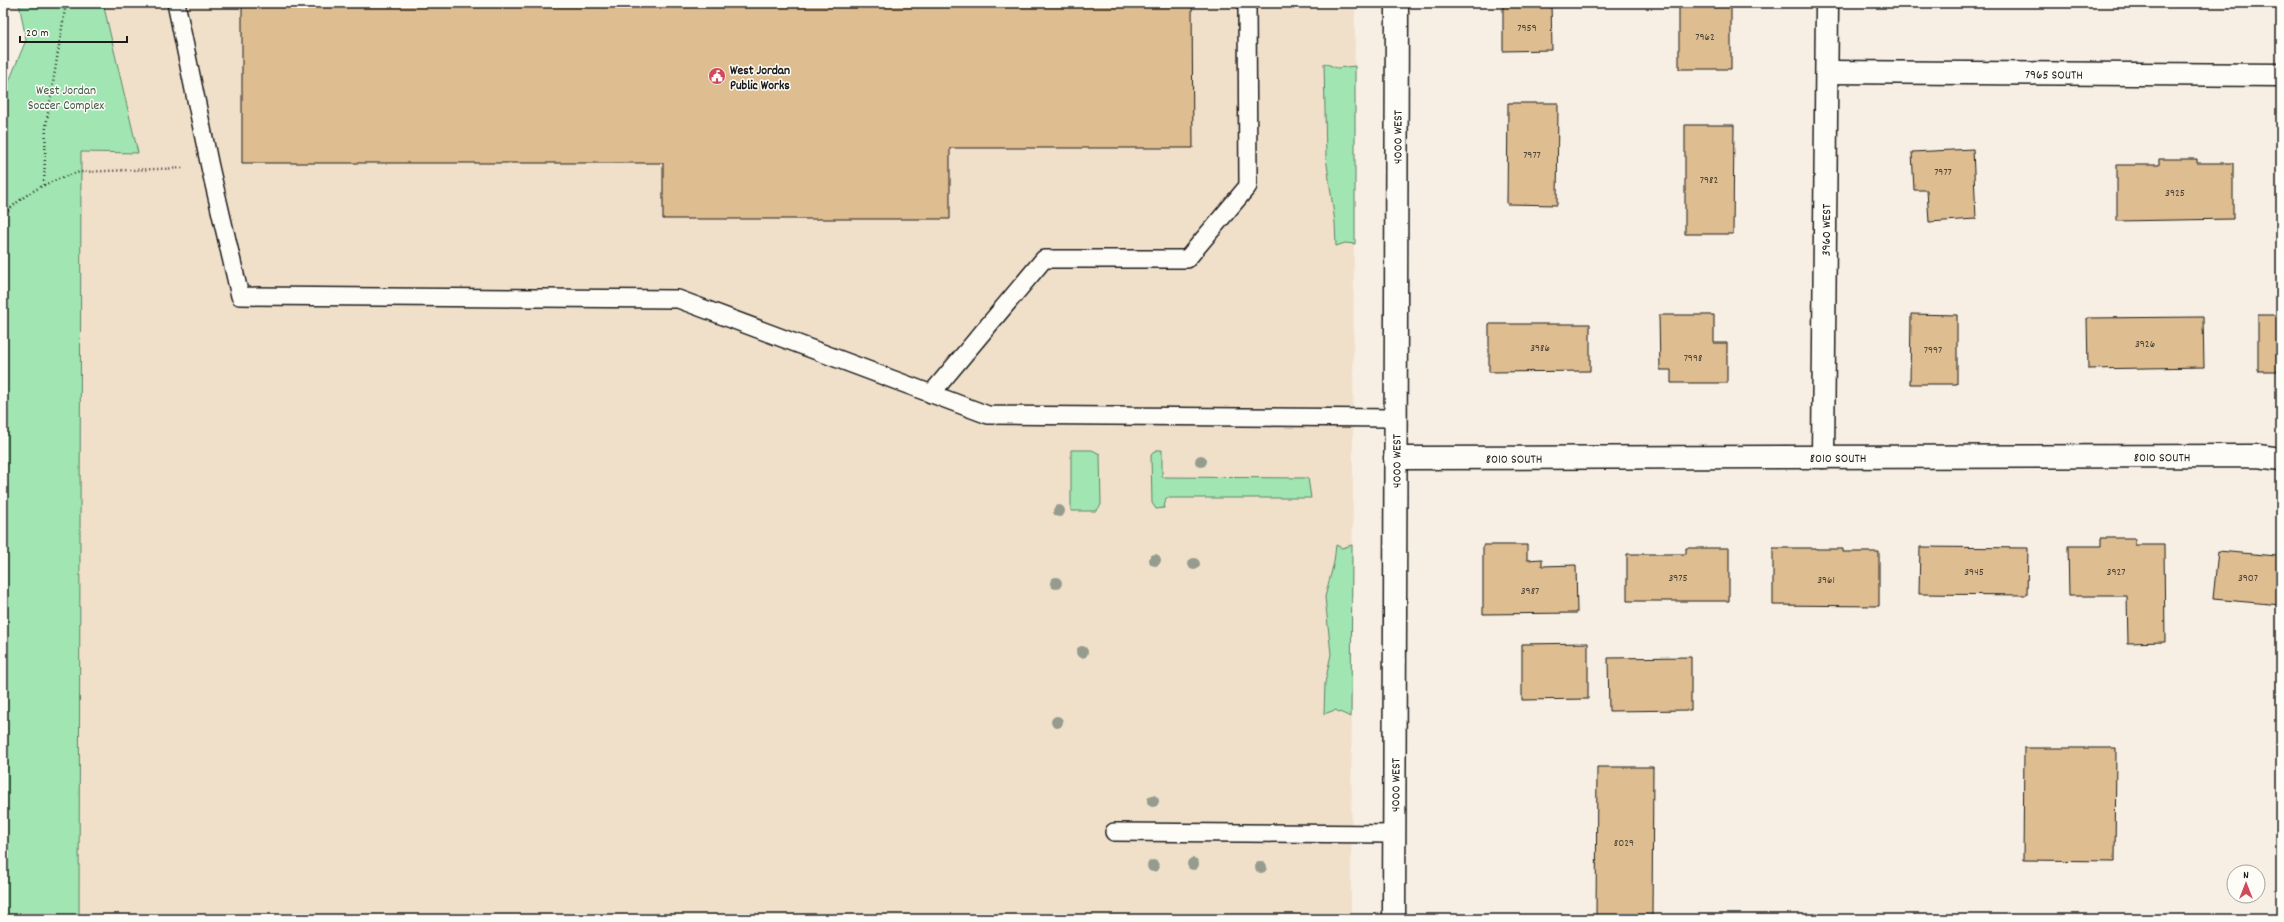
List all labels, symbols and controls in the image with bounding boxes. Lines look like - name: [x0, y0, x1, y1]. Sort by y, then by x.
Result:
- scale bar: [20, 18, 127, 44]
- house number: 7959: [1517, 21, 1537, 37]
- text: 20 m: [26, 25, 49, 42]
- house number: 7962: [1695, 30, 1715, 46]
- place label: West Jordan Public Works: [730, 62, 790, 96]
- public building icon: West Jordan Public Works: [707, 66, 727, 86]
- street label: 7965 SOUTH: [2025, 66, 2083, 86]
- park label: West Jordan Soccer Complex: [28, 82, 104, 116]
- street label: 4000 WEST: [1389, 110, 1409, 164]
- house number: 7977: [1523, 148, 1541, 164]
- house number: 7977: [1934, 165, 1952, 181]
- house number: 7982: [1700, 173, 1718, 189]
- house number: 3925: [2165, 186, 2185, 202]
- street label: 3960 WEST: [1818, 204, 1837, 256]
- house number: 3926: [2135, 337, 2155, 353]
- house number: 3986: [1530, 341, 1550, 357]
- house number: 7997: [1924, 343, 1942, 359]
- house number: 7998: [1684, 351, 1702, 367]
- street label: 4000 WEST: [1388, 434, 1408, 488]
- street label: 8010 SOUTH: [2134, 449, 2190, 468]
- street label: 8010 SOUTH: [1810, 450, 1866, 469]
- street label: 8010 SOUTH: [1486, 451, 1542, 470]
- house number: 3945: [1964, 565, 1984, 581]
- house number: 3927: [2107, 565, 2125, 581]
- house number: 3975: [1668, 571, 1688, 587]
- house number: 3907: [2238, 571, 2258, 587]
- house number: 3961: [1817, 573, 1835, 589]
- house number: 3987: [1521, 584, 1539, 600]
- street label: 4000 WEST: [1387, 758, 1407, 812]
- house number: 8029: [1614, 836, 1634, 852]
- north arrow: [2226, 864, 2266, 904]
- text: N: [2243, 868, 2249, 884]

